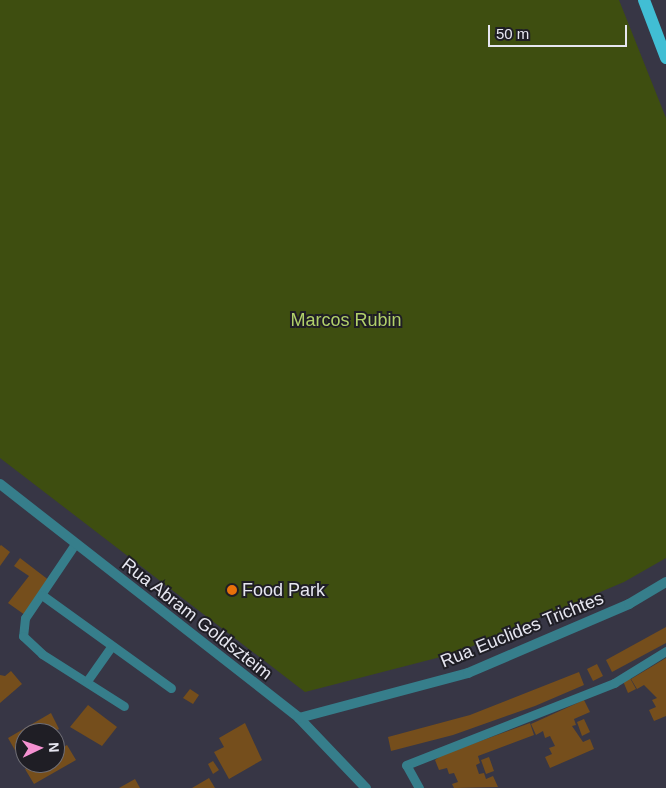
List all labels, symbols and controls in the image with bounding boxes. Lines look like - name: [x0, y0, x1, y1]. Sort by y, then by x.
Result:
- scale bar: [491, 15, 630, 47]
- text: 50 m: [496, 25, 529, 42]
- park label: Marcos Rubin: [290, 309, 402, 331]
- street label: Rua Abram Goldszteim: [117, 553, 277, 685]
- place label: Food Park: [242, 579, 325, 601]
- marker: Food Park: [226, 584, 238, 596]
- street label: Rua Euclides Trichtes: [437, 587, 607, 673]
- north arrow: [15, 723, 65, 773]
- text: N: [46, 742, 62, 753]

